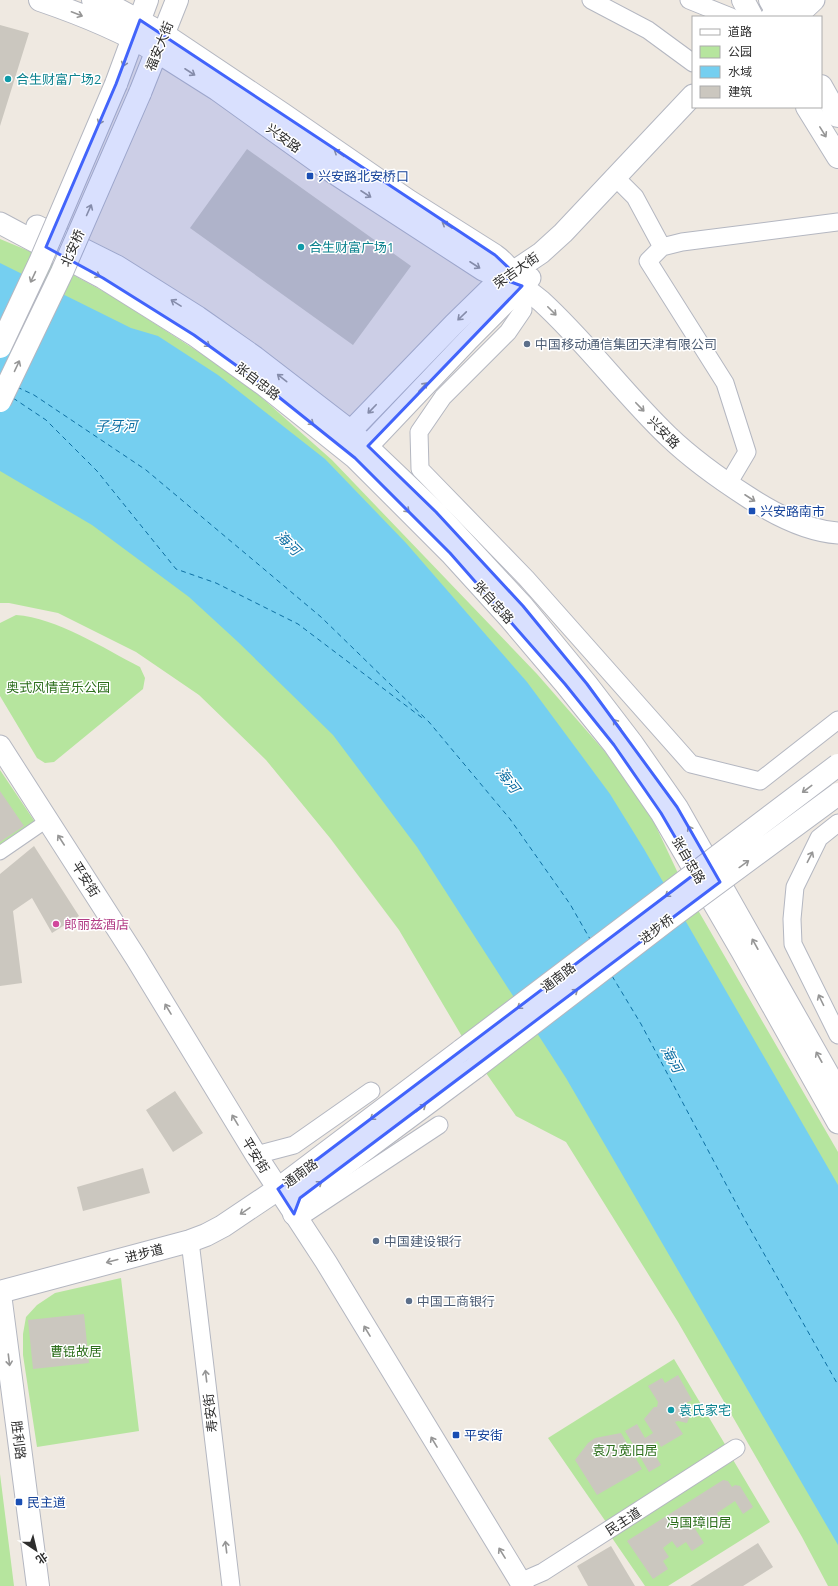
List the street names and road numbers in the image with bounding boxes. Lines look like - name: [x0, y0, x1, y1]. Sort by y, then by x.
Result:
- street label: 福安大街: [141, 19, 177, 73]
- street label: 兴安路: [263, 119, 305, 157]
- street label: 北安桥: [56, 227, 88, 269]
- street label: 荣吉大街: [490, 248, 542, 292]
- street label: 张自忠路: [232, 358, 284, 404]
- street label: 兴安路: [644, 412, 684, 452]
- street label: 张自忠路: [470, 577, 518, 627]
- street label: 张自忠路: [668, 833, 710, 887]
- street label: 平安街: [68, 858, 104, 900]
- street label: 进步桥: [635, 910, 677, 948]
- street label: 通南路: [537, 958, 579, 996]
- street label: 平安街: [238, 1134, 274, 1176]
- street label: 通南路: [279, 1154, 321, 1192]
- street label: 进步道: [123, 1240, 165, 1266]
- street label: 寿安街: [199, 1393, 221, 1433]
- street label: 胜利路: [8, 1420, 30, 1460]
- street label: 民主道: [602, 1503, 644, 1539]

